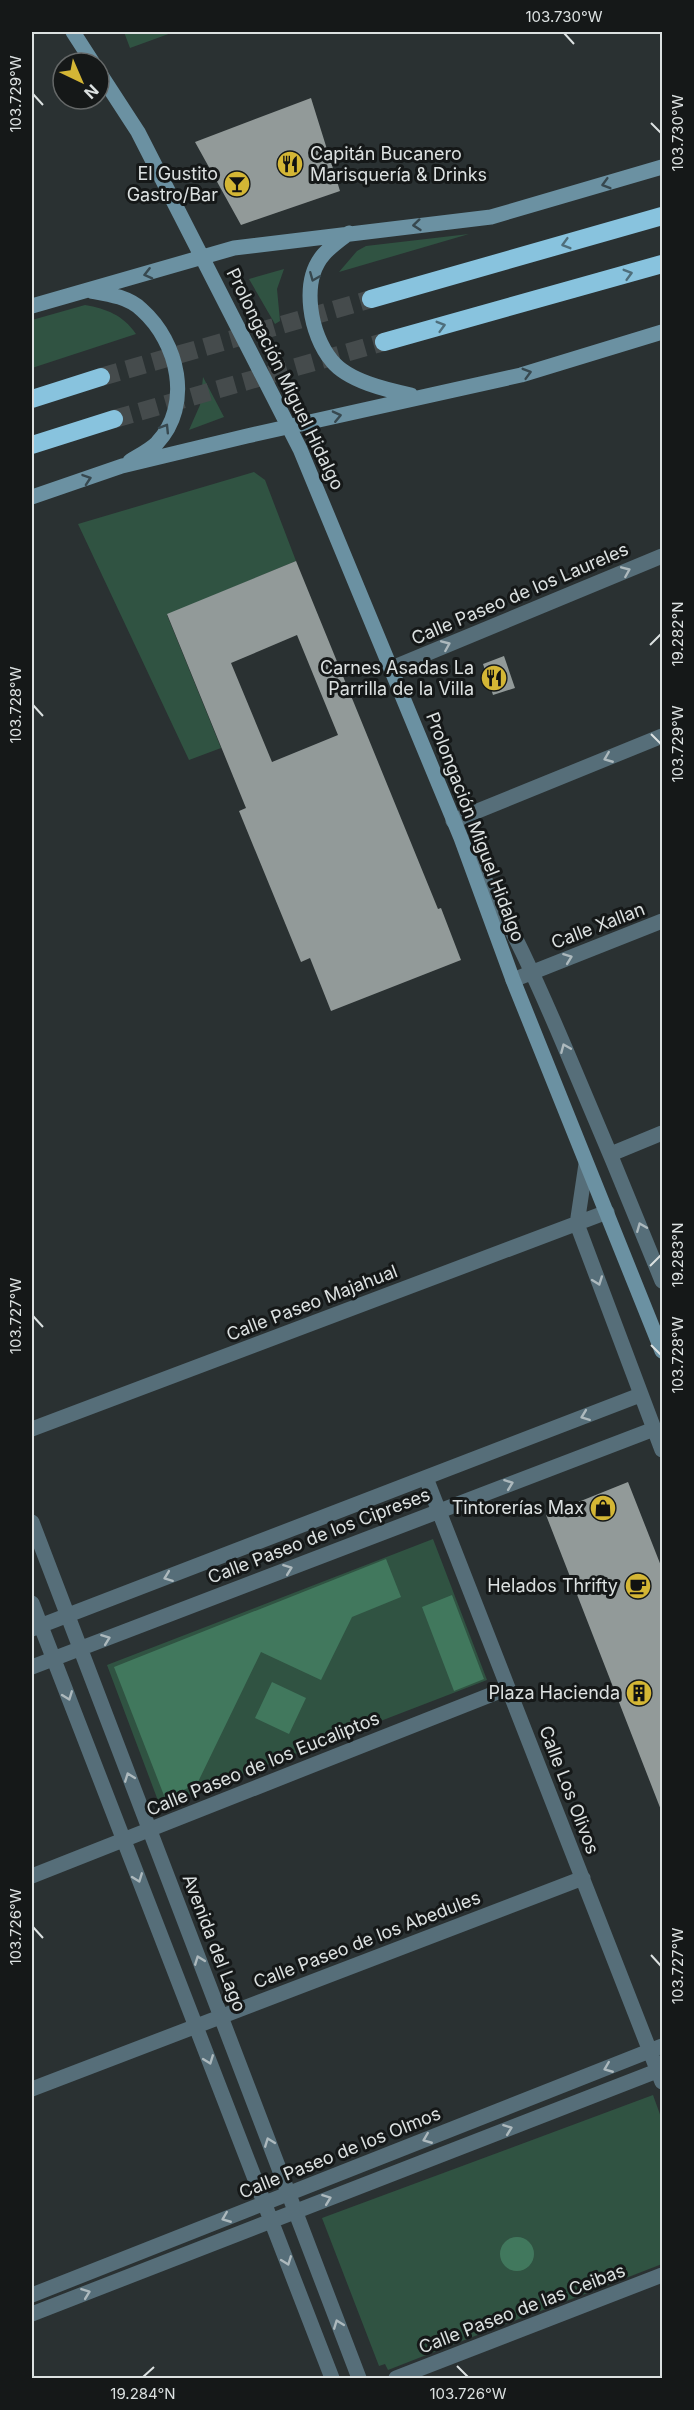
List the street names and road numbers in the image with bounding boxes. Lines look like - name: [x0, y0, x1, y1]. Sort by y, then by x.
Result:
- street label: Prolongación Miguel Hidalgo: [223, 264, 348, 493]
- street label: Calle Paseo de los Laureles: [408, 538, 631, 649]
- street label: Prolongación Miguel Hidalgo: [422, 709, 529, 945]
- street label: Calle Xallan: [548, 898, 647, 953]
- street label: Calle Paseo Majahual: [223, 1260, 400, 1345]
- street label: Calle Paseo de los Cipreses: [205, 1483, 433, 1588]
- street label: Calle Paseo de los Eucaliptos: [143, 1707, 382, 1820]
- street label: Calle Los Olivos: [535, 1723, 604, 1857]
- street label: Avenida del Lago: [179, 1871, 250, 2015]
- street label: Calle Paseo de los Abedules: [250, 1887, 483, 1993]
- street label: Calle Paseo de los Olmos: [236, 2102, 444, 2203]
- street label: Calle Paseo de las Ceibas: [416, 2259, 628, 2358]

